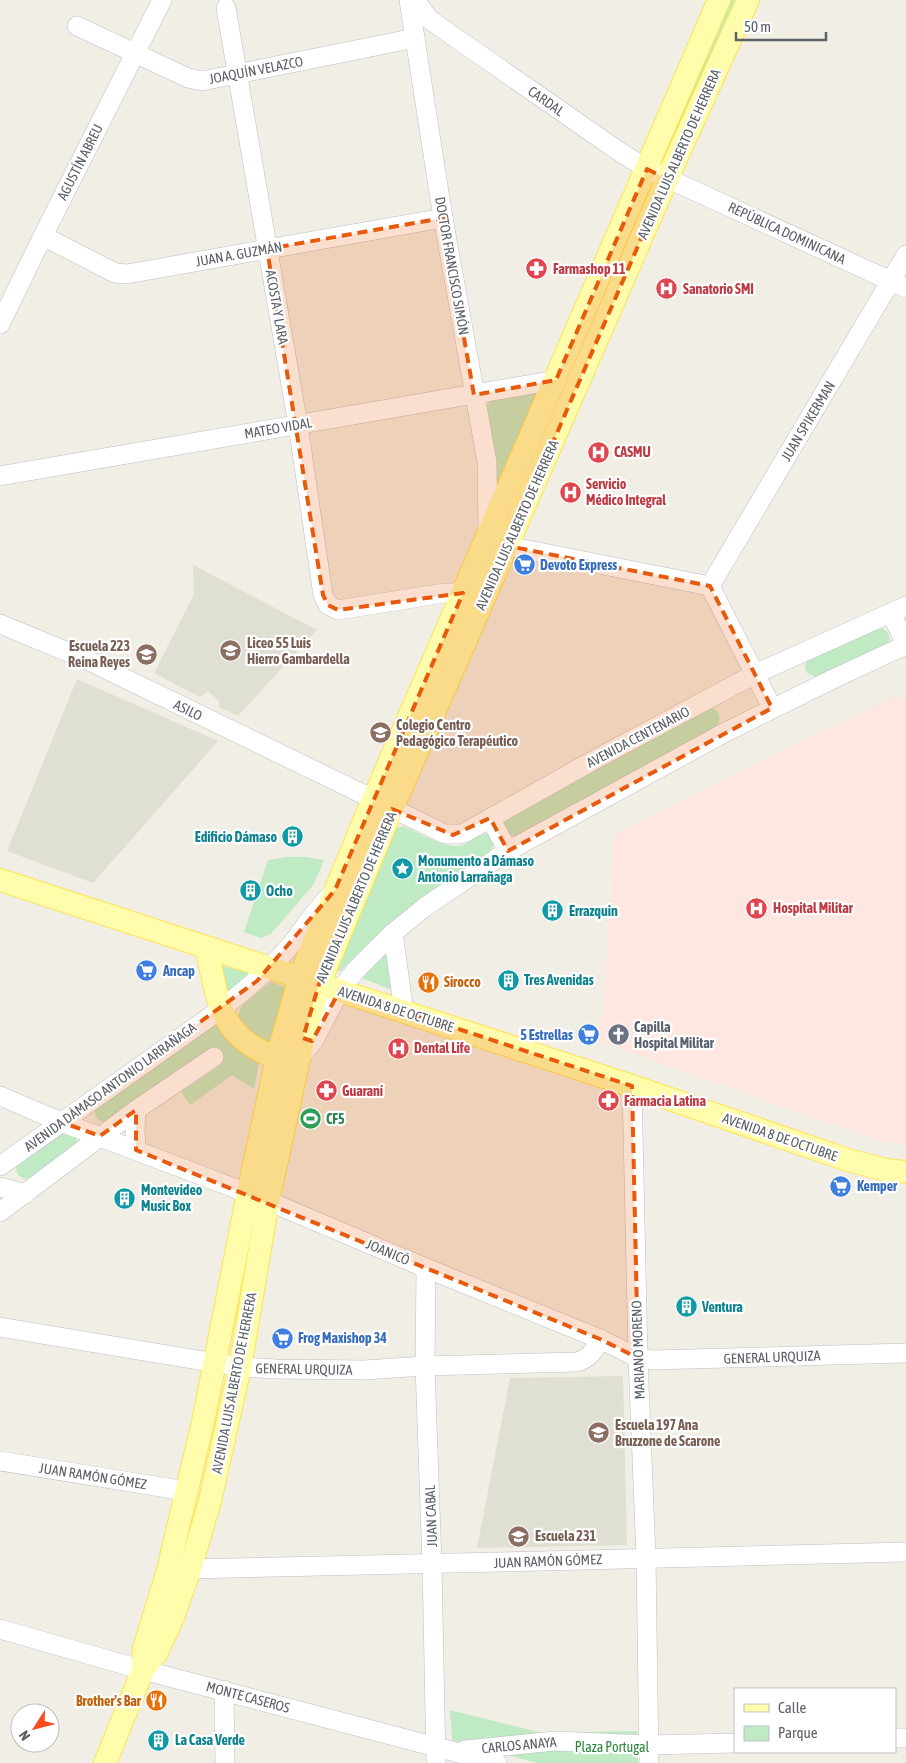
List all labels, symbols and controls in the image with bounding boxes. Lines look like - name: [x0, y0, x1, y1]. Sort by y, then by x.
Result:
- scale bar: [736, 10, 826, 42]
- text: 50 m: [744, 18, 771, 35]
- street label: JOAQUÍN VELAZCO: [208, 53, 304, 87]
- street label: AVENIDA LUIS ALBERTO DE HERRERA: [634, 66, 724, 241]
- street label: CARDAL: [525, 83, 568, 119]
- street label: AGUSTÍN ABREU: [54, 121, 106, 203]
- street label: DOCTOR FRANCISCO SIMÓN: [432, 196, 472, 336]
- street label: REPÚBLICA DOMINICANA: [726, 199, 848, 267]
- street label: JUAN A. GUZMÁN: [195, 239, 283, 269]
- pharmacy icon: Farmashop 11: [525, 257, 549, 281]
- place label: Farmashop 11: [553, 261, 626, 277]
- street label: ACOSTA Y LARA: [263, 268, 291, 346]
- hospital icon: Sanatorio SMI: [655, 277, 679, 301]
- place label: Sanatorio SMI: [683, 281, 754, 297]
- street label: JUAN SPIKERMAN: [778, 378, 838, 464]
- street label: MATEO VIDAL: [243, 414, 314, 442]
- street label: AVENIDA LUIS ALBERTO DE HERRERA: [472, 437, 562, 612]
- hospital icon: CASMU: [586, 440, 610, 464]
- place label: CASMU: [614, 444, 651, 460]
- place label: Servicio Médico Integral: [586, 476, 666, 508]
- hospital icon: Servicio Médico Integral: [558, 480, 582, 504]
- supermarket icon: Devoto Express: [512, 553, 536, 577]
- place label: Devoto Express: [540, 557, 617, 573]
- place label: Liceo 55 Luis Hierro Gambardella: [247, 635, 350, 667]
- place label: Escuela 223 Reina Reyes: [68, 638, 130, 670]
- school or university icon: Liceo 55 Luis Hierro Gambardella: [219, 639, 243, 663]
- school or university icon: Escuela 223 Reina Reyes: [134, 642, 158, 666]
- street label: ASILO: [171, 696, 205, 724]
- street label: AVENIDA CENTENARIO: [584, 703, 692, 771]
- place label: Colegio Centro Pedagógico Terapéutico: [396, 717, 519, 749]
- school or university icon: Colegio Centro Pedagógico Terapéutico: [368, 721, 392, 745]
- street label: AVENIDA LUIS ALBERTO DE HERRERA: [313, 809, 399, 985]
- building icon: Edificio Dámaso: [281, 825, 305, 849]
- place label: Edificio Dámaso: [195, 829, 277, 845]
- place label: Monumento a Dámaso Antonio Larrañaga: [417, 853, 534, 885]
- place icon: Monumento a Dámaso Antonio Larrañaga: [390, 857, 414, 881]
- building icon: Ocho: [238, 879, 262, 903]
- place label: Ocho: [266, 883, 293, 899]
- hospital icon: Hospital Militar: [745, 896, 769, 920]
- building icon: Errazquin: [541, 899, 565, 923]
- place label: Hospital Militar: [773, 900, 854, 916]
- place label: Errazquin: [569, 903, 618, 919]
- supermarket icon: Ancap: [135, 959, 159, 983]
- place label: Ancap: [162, 963, 195, 979]
- building icon: Tres Avenidas: [496, 968, 520, 992]
- restaurant icon: Sirocco: [416, 970, 440, 994]
- place label: Tres Avenidas: [524, 972, 594, 988]
- place label: Sirocco: [444, 974, 481, 990]
- street label: AVENIDA 8 DE OCTUBRE: [336, 983, 456, 1035]
- street label: AVENIDA DÁMASO ANTONIO LARRAÑAGA: [21, 1019, 199, 1155]
- place label: Capilla Hospital Militar: [634, 1019, 715, 1051]
- supermarket icon: 5 Estrellas: [577, 1023, 601, 1047]
- church icon: Capilla Hospital Militar: [606, 1023, 630, 1047]
- place label: 5 Estrellas: [520, 1027, 573, 1043]
- hospital icon: Dental Life: [386, 1036, 410, 1060]
- place label: Dental Life: [414, 1040, 470, 1056]
- pharmacy icon: Guaraní: [314, 1079, 338, 1103]
- place label: Guaraní: [342, 1083, 384, 1099]
- pharmacy icon: Farmacia Latina: [596, 1089, 620, 1113]
- place label: Farmacia Latina: [624, 1093, 706, 1109]
- sports icon: CF5: [298, 1107, 322, 1131]
- street label: AVENIDA 8 DE OCTUBRE: [720, 1110, 840, 1164]
- place label: CF5: [326, 1111, 345, 1127]
- supermarket icon: Kemper: [829, 1174, 853, 1198]
- place label: Kemper: [857, 1178, 898, 1194]
- place label: Montevideo Music Box: [141, 1182, 203, 1214]
- building icon: Montevideo Music Box: [113, 1186, 137, 1210]
- street label: JOANICÓ: [364, 1236, 412, 1268]
- street label: AVENIDA LUIS ALBERTO DE HERRERA: [209, 1291, 259, 1475]
- building icon: Ventura: [674, 1295, 698, 1319]
- place label: Ventura: [701, 1299, 743, 1315]
- street label: MARIANO MORENO: [628, 1300, 648, 1400]
- supermarket icon: Frog Maxishop 34: [270, 1326, 294, 1350]
- place label: Frog Maxishop 34: [298, 1330, 387, 1346]
- street label: GENERAL URQUIZA: [723, 1347, 821, 1367]
- street label: GENERAL URQUIZA: [255, 1360, 353, 1378]
- place label: Escuela 197 Ana Bruzzone de Scarone: [615, 1417, 720, 1449]
- school or university icon: Escuela 197 Ana Bruzzone de Scarone: [587, 1421, 611, 1445]
- street label: JUAN RAMÓN GÓMEZ: [38, 1460, 148, 1492]
- street label: JUAN CABAL: [422, 1484, 440, 1547]
- school or university icon: Escuela 231: [507, 1524, 531, 1548]
- place label: Escuela 231: [535, 1528, 597, 1544]
- street label: JUAN RAMÓN GÓMEZ: [493, 1551, 603, 1571]
- street label: MONTE CASEROS: [205, 1678, 292, 1716]
- legend: [734, 1688, 896, 1753]
- restaurant icon: Brother's Bar: [145, 1689, 169, 1713]
- place label: Brother's Bar: [76, 1693, 142, 1709]
- text: Calle: [778, 1699, 807, 1716]
- north arrow: [10, 1703, 60, 1753]
- text: Parque: [778, 1724, 818, 1741]
- text: N: [16, 1728, 33, 1744]
- building icon: La Casa Verde: [147, 1728, 171, 1752]
- place label: La Casa Verde: [175, 1732, 245, 1748]
- street label: CARLOS ANAYA: [481, 1734, 557, 1756]
- park label: Plaza Portugal: [575, 1739, 650, 1755]

